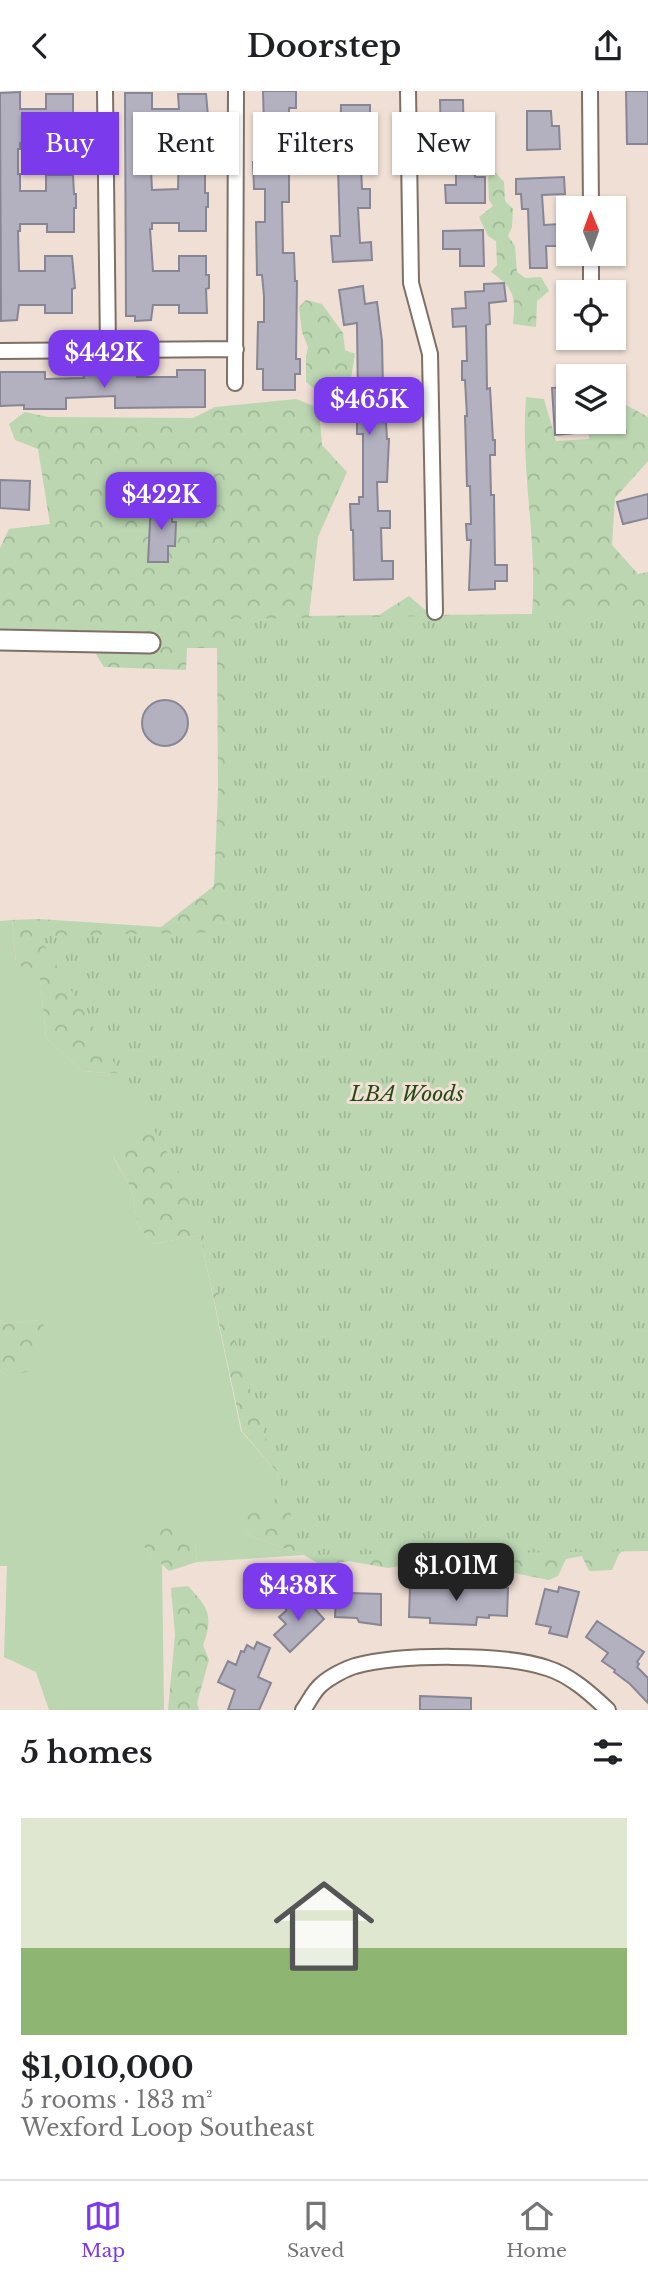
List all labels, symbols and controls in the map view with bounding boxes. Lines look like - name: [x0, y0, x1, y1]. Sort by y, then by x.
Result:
- text: Doorstep: [247, 26, 401, 66]
- icon: back: [21, 27, 59, 65]
- icon: share: [589, 27, 627, 65]
- chip: Buy: [21, 112, 119, 175]
- chip: Rent: [133, 112, 239, 175]
- chip: Filters: [253, 112, 378, 175]
- chip: New: [392, 112, 495, 175]
- north arrow: [556, 196, 626, 266]
- map controls: [556, 196, 626, 434]
- button: locate: [556, 280, 626, 350]
- pin: $442K: [55, 331, 153, 390]
- text: $442K: [64, 339, 144, 367]
- button: layers: [556, 364, 626, 434]
- pin: $465K: [320, 377, 418, 437]
- text: $465K: [330, 386, 408, 414]
- pin: $422K: [112, 473, 210, 532]
- text: $422K: [122, 481, 200, 509]
- park label: LBA Woods: [349, 1081, 464, 1107]
- pin: $1.01M: [399, 1543, 513, 1603]
- text: $1.01M: [414, 1552, 498, 1580]
- pin: $438K: [249, 1563, 347, 1623]
- text: $438K: [259, 1572, 337, 1600]
- icon: filters: [589, 1733, 627, 1771]
- text: 5 homes: [21, 1734, 153, 1771]
- icon: home: [261, 1863, 387, 1989]
- text: $1,010,000: [21, 2049, 194, 2086]
- text: 5 rooms · 183 m²: [21, 2086, 213, 2114]
- text: Wexford Loop Southeast: [21, 2114, 314, 2142]
- tab: Map: [81, 2197, 125, 2262]
- tab: Saved: [287, 2197, 344, 2262]
- tab: Home: [506, 2197, 567, 2262]

